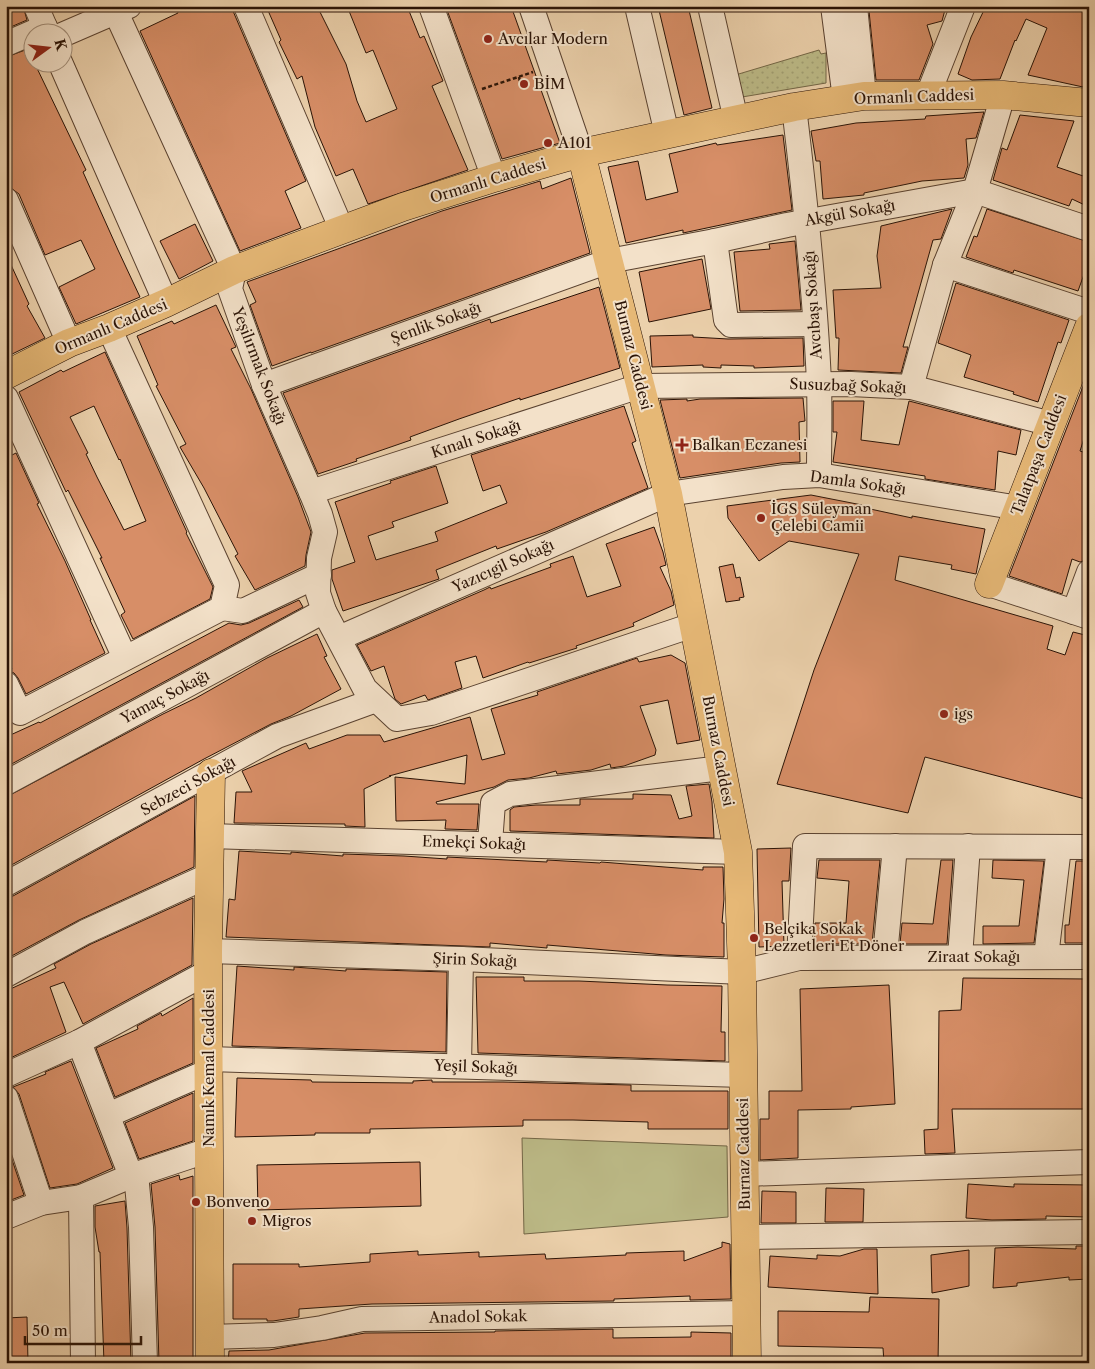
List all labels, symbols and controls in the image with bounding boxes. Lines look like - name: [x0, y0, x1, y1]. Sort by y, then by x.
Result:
- north arrow: [22, 22, 72, 72]
- place label: Avcılar Modern: [497, 29, 609, 48]
- marker: Avcılar Modern: [482, 33, 494, 45]
- text: K: [50, 37, 71, 53]
- place label: BİM: [534, 74, 565, 93]
- marker: BİM: [518, 78, 530, 90]
- street label: Ormanlı Caddesi: [854, 85, 975, 108]
- place label: A101: [557, 133, 592, 152]
- marker: A101: [542, 137, 554, 149]
- street label: Ormanlı Caddesi: [428, 154, 549, 207]
- street label: Akgül Sokağı: [802, 195, 897, 230]
- street label: Avcıbaşı Sokağı: [799, 249, 826, 361]
- street label: Ormanlı Caddesi: [52, 294, 170, 359]
- street label: Şenlik Sokağı: [388, 297, 484, 348]
- street label: Burnaz Caddesi: [611, 298, 656, 412]
- street label: Yeşilırmak Sokağı: [228, 303, 291, 428]
- street label: Susuzbağ Sokağı: [789, 374, 907, 397]
- street label: Talatpaşa Caddesi: [1007, 391, 1071, 518]
- street label: Kınalı Sokağı: [429, 415, 524, 462]
- place label: Balkan Eczanesi: [692, 435, 808, 454]
- marker: Balkan Eczanesi: [676, 439, 688, 451]
- street label: Damla Sokağı: [809, 466, 908, 499]
- place label: İGS Süleyman Çelebi Camii: [771, 499, 872, 535]
- marker: İGS Süleyman Çelebi Camii: [755, 512, 767, 524]
- street label: Yazıcıgil Sokağı: [448, 534, 557, 597]
- street label: Yamaç Sokağı: [116, 665, 213, 728]
- street label: Burnaz Caddesi: [698, 694, 739, 808]
- place label: igs: [954, 704, 973, 723]
- marker: igs: [938, 708, 950, 720]
- street label: Sebzeci Sokağı: [137, 751, 239, 820]
- street label: Emekçi Sokağı: [422, 831, 527, 854]
- place label: Belçika Sokak Lezzetleri Et Döner: [764, 919, 905, 955]
- marker: Belçika Sokak Lezzetleri Et Döner: [748, 932, 760, 944]
- street label: Ziraat Sokağı: [928, 947, 1021, 966]
- street label: Şirin Sokağı: [432, 949, 518, 970]
- street label: Namık Kemal Caddesi: [199, 989, 218, 1147]
- street label: Yeşil Sokağı: [433, 1056, 519, 1077]
- street label: Burnaz Caddesi: [733, 1097, 754, 1210]
- place label: Bonveno: [206, 1192, 269, 1211]
- marker: Bonveno: [190, 1196, 202, 1208]
- place label: Migros: [262, 1211, 311, 1230]
- marker: Migros: [246, 1215, 258, 1227]
- street label: Anadol Sokak: [428, 1306, 529, 1327]
- scale bar: [25, 1314, 141, 1346]
- text: 50 m: [32, 1321, 68, 1340]

